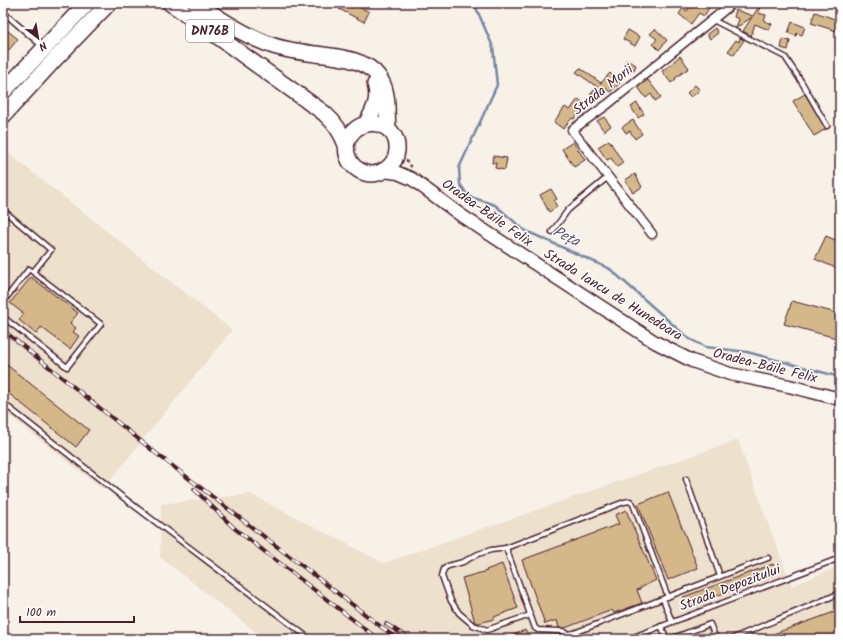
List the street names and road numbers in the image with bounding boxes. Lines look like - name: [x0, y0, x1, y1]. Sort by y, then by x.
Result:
- road number: DN76B: [186, 20, 234, 42]
- street label: Strada Morii: [568, 59, 639, 121]
- street label: Oradea-Băile Felix: [437, 173, 538, 253]
- street label: Strada Iancu de Hunedoara: [539, 243, 687, 347]
- street label: Oradea-Băile Felix: [711, 342, 820, 390]
- street label: Strada Depozitului: [676, 558, 784, 617]

